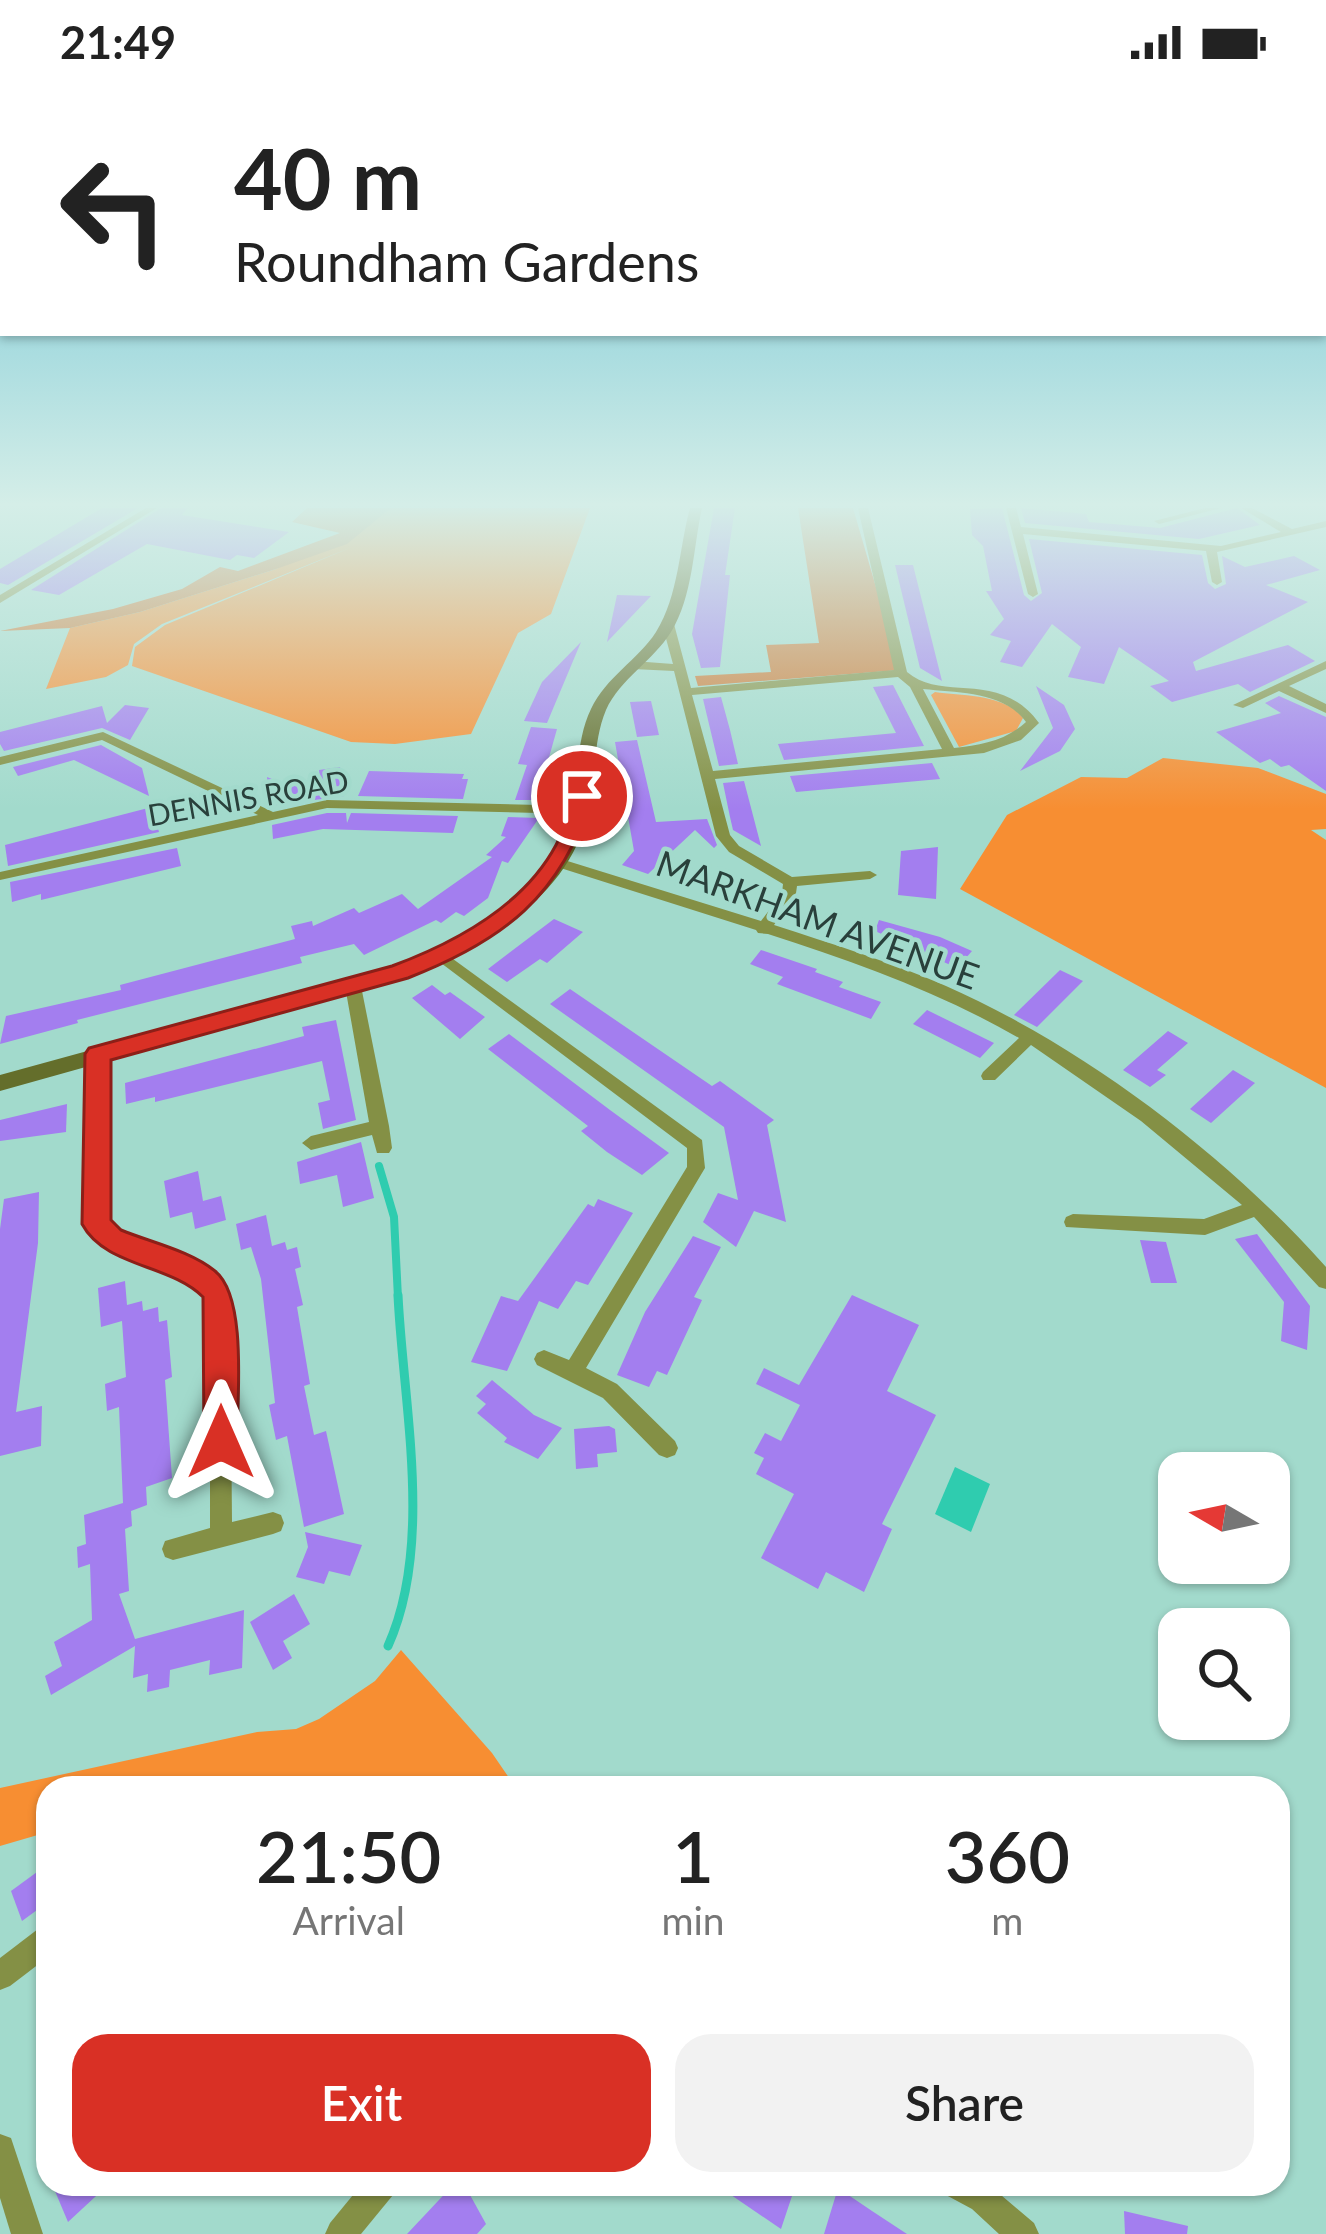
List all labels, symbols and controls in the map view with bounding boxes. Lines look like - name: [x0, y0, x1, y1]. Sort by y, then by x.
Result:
- text: 21:49: [60, 15, 176, 69]
- text: 40 m: [234, 127, 422, 228]
- icon: left: [36, 132, 192, 288]
- text: Roundham Gardens: [234, 229, 699, 294]
- pin: [531, 745, 633, 847]
- street label: DENNIS ROAD: [145, 762, 351, 832]
- icon: arrive: [549, 763, 615, 829]
- street label: MARKHAM AVENUE: [651, 840, 985, 998]
- position arrow: [158, 1379, 284, 1505]
- north arrow: [1158, 1452, 1290, 1584]
- map controls: [1158, 1452, 1290, 1740]
- button: search: [1158, 1608, 1290, 1740]
- text: 21:50: [256, 1812, 441, 1898]
- text: 1: [672, 1812, 714, 1898]
- text: 360: [945, 1812, 1070, 1898]
- text: Arrival: [293, 1897, 405, 1943]
- text: min: [661, 1897, 725, 1943]
- text: m: [991, 1897, 1023, 1943]
- button: Exit: [72, 2034, 651, 2172]
- button: Share: [675, 2034, 1254, 2172]

